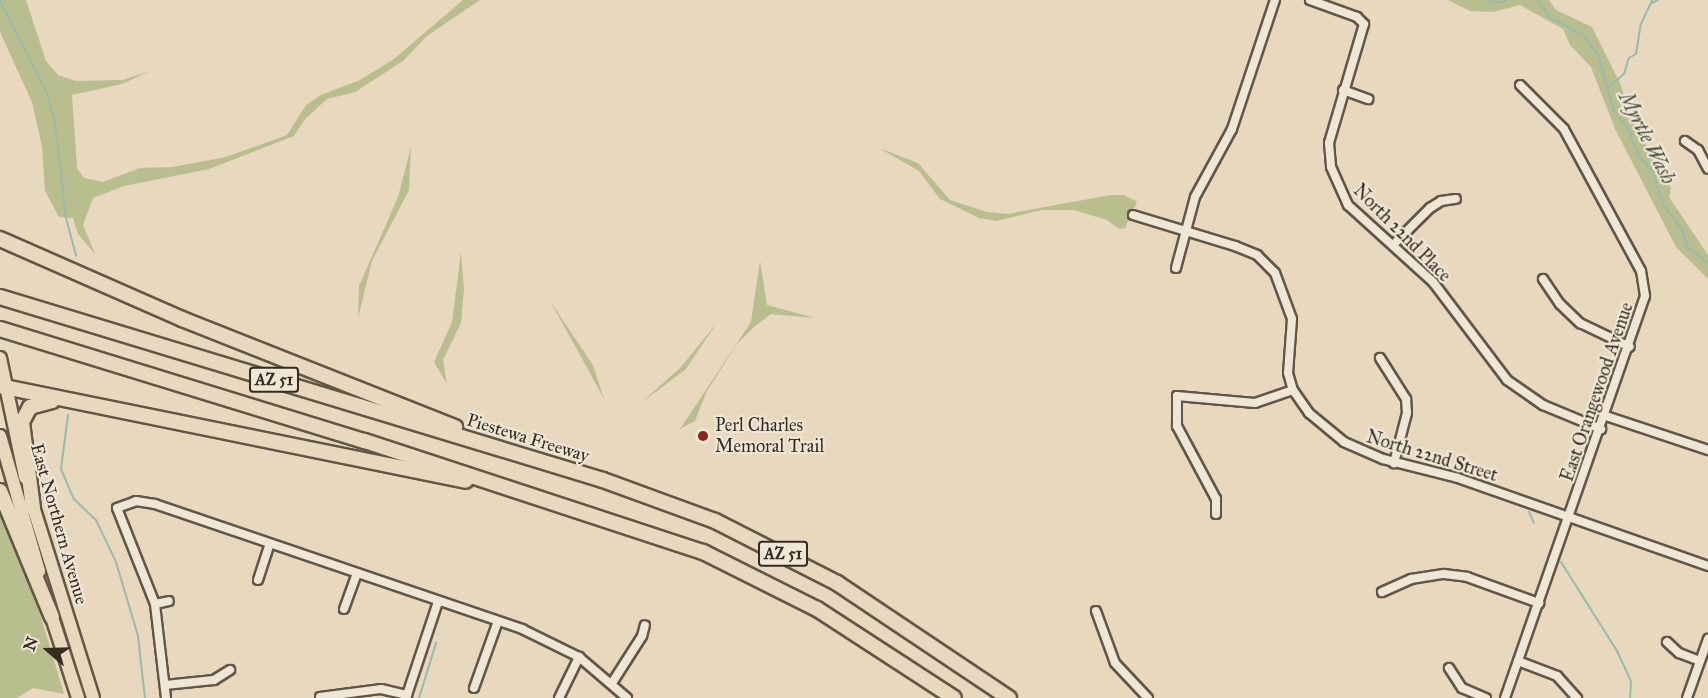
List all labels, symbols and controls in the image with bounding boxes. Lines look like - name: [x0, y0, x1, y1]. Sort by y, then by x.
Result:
- water label: Myrtle Wash: [1613, 88, 1681, 188]
- street label: North 22nd Place: [1349, 180, 1455, 286]
- street label: East Orangewood Avenue: [1556, 300, 1638, 484]
- road number: AZ 51: [248, 367, 300, 393]
- street label: Piestewa Freeway: [464, 409, 592, 467]
- place label: Perl Charles Memoral Trail: [715, 415, 824, 458]
- street label: North 22nd Street: [1364, 426, 1500, 486]
- marker: Perl Charles Memoral Trail: [696, 429, 710, 443]
- street label: East Northern Avenue: [26, 441, 92, 607]
- road number: AZ 51: [758, 541, 808, 567]
- north arrow: [18, 620, 78, 680]
- text: N: [19, 634, 42, 653]

